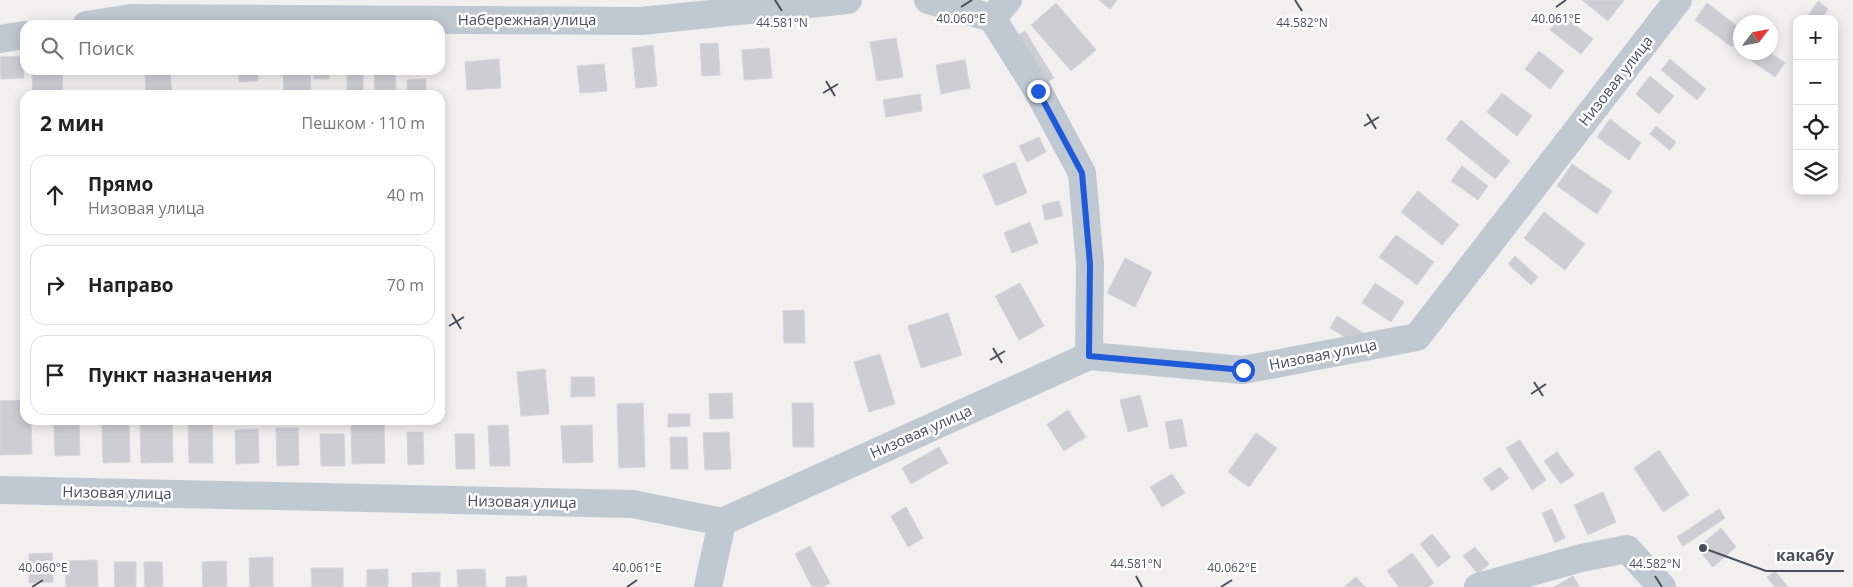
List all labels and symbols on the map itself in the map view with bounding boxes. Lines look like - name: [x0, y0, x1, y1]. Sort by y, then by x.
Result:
- street label: Набережная улица: [458, 9, 596, 29]
- text: 40.060°E: [936, 10, 986, 27]
- text: 40.061°E: [1531, 10, 1581, 27]
- text: 44.581°N: [756, 14, 808, 31]
- text: 44.582°N: [1276, 14, 1328, 31]
- north arrow: [1733, 15, 1778, 60]
- street label: Низовая улица: [1574, 31, 1657, 130]
- route end: [1027, 80, 1050, 103]
- street label: Низовая улица: [1267, 334, 1378, 374]
- route start: [1232, 359, 1255, 382]
- street label: Низовая улица: [867, 400, 975, 462]
- street label: Низовая улица: [62, 481, 172, 503]
- street label: Низовая улица: [467, 490, 577, 512]
- callout: какабу: [1766, 540, 1844, 571]
- text: какабу: [1776, 544, 1835, 566]
- text: 44.581°N: [1110, 555, 1162, 572]
- text: 44.582°N: [1629, 555, 1681, 572]
- text: 40.060°E: [18, 559, 68, 576]
- text: 40.061°E: [612, 559, 662, 576]
- text: 40.062°E: [1207, 559, 1257, 576]

